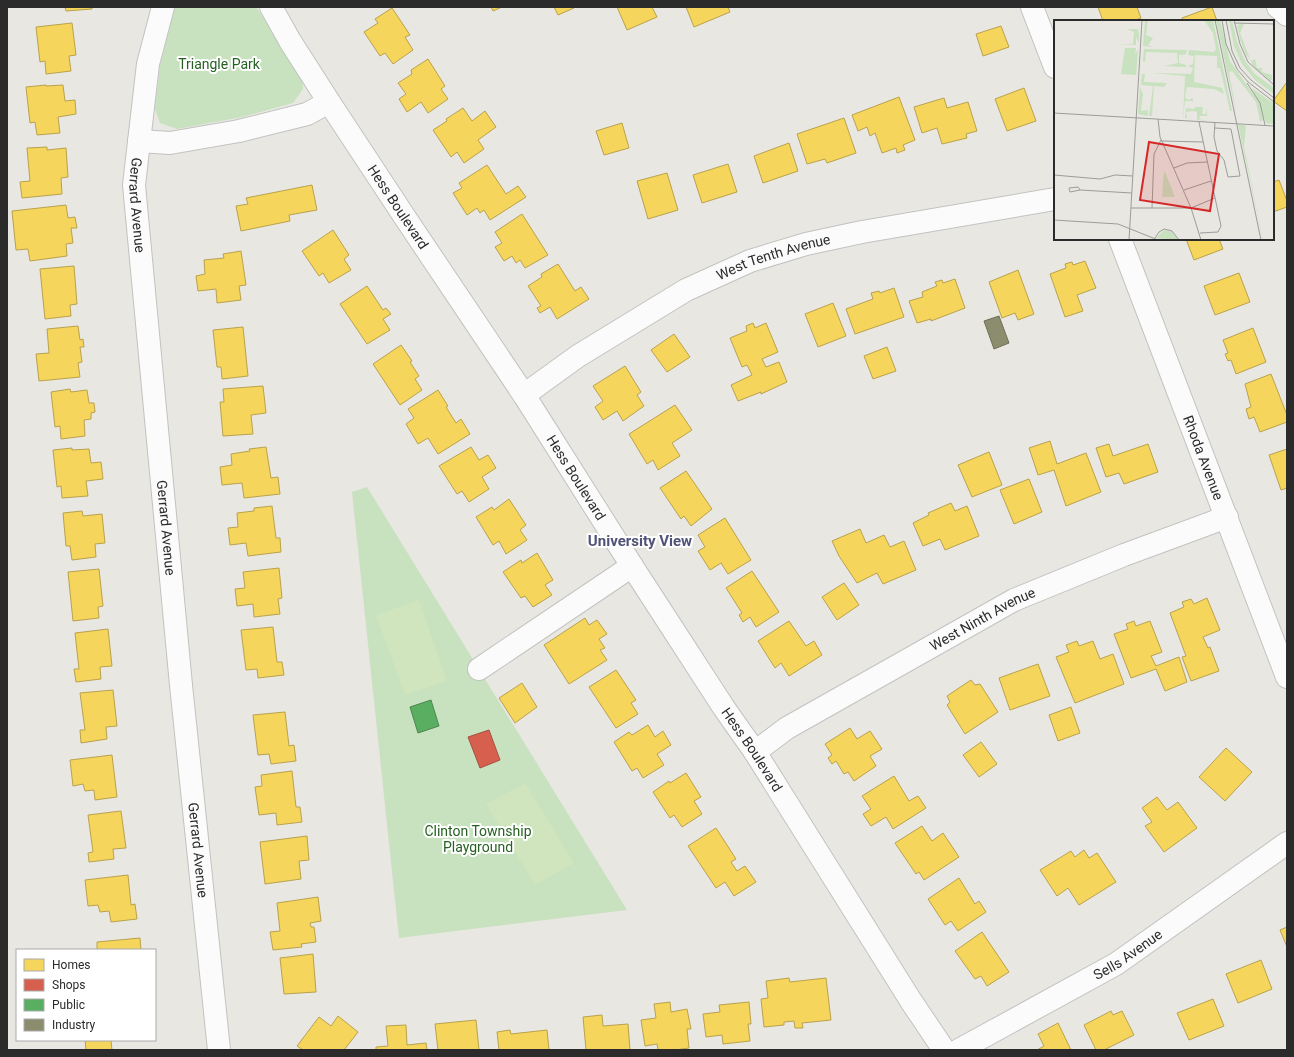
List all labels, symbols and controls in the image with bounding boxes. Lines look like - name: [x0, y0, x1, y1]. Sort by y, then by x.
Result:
- inset map: [1054, 20, 1274, 240]
- park label: Triangle Park: [178, 56, 261, 72]
- street label: Gerrard Avenue: [126, 157, 148, 254]
- street label: Hess Boulevard: [365, 162, 432, 252]
- street label: West Tenth Avenue: [714, 231, 832, 283]
- street label: Rhoda Avenue: [1180, 413, 1227, 502]
- street label: Hess Boulevard: [543, 432, 609, 523]
- street label: Gerrard Avenue: [154, 479, 179, 576]
- district label: University View: [588, 532, 692, 550]
- street label: West Ninth Avenue: [927, 584, 1038, 654]
- street label: Hess Boulevard: [718, 705, 786, 794]
- street label: Gerrard Avenue: [185, 802, 211, 899]
- park label: Clinton Township Playground: [424, 823, 532, 855]
- street label: Sells Avenue: [1091, 926, 1165, 983]
- legend: [16, 949, 156, 1041]
- text: Homes: [52, 958, 90, 972]
- text: Shops: [52, 978, 86, 992]
- text: Public: [52, 998, 85, 1012]
- text: Industry: [52, 1018, 96, 1032]

